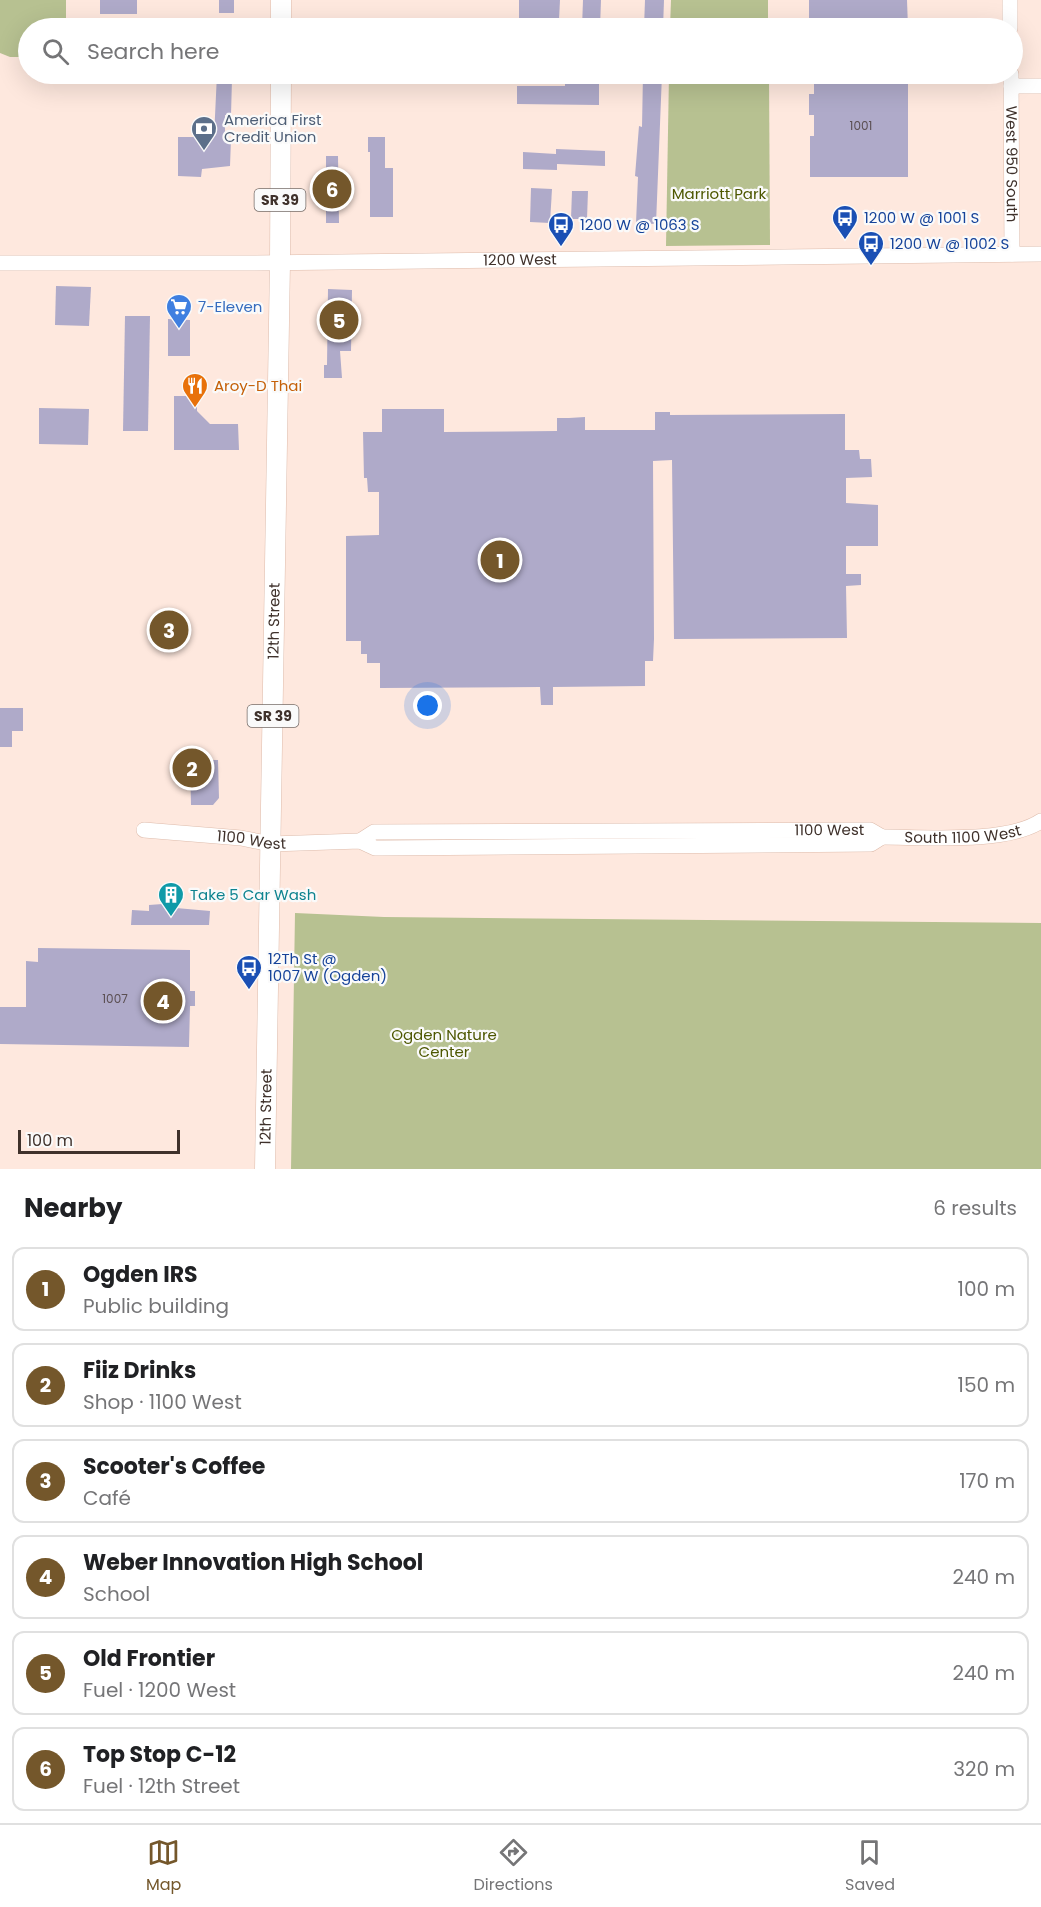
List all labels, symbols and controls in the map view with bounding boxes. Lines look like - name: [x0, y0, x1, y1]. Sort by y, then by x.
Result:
- search box: [18, 18, 1023, 84]
- icon: search: [39, 35, 72, 68]
- text: Search here: [87, 36, 220, 67]
- street label: West 950 South: [1001, 106, 1023, 222]
- place label: America First Credit Union: [224, 109, 322, 147]
- bank icon: America First Credit Union: [189, 114, 219, 152]
- house number: 1001: [850, 117, 872, 134]
- pin: 6: [312, 166, 352, 212]
- park label: Marriott Park: [672, 183, 767, 204]
- road number: SR 39: [254, 189, 306, 211]
- bus stop icon: 1200 W @ 1001 S: [830, 203, 860, 241]
- place label: 1200 W @ 1001 S: [864, 207, 979, 228]
- bus stop icon: 1200 W @ 1063 S: [546, 210, 576, 248]
- place label: 1200 W @ 1063 S: [580, 214, 700, 235]
- bus stop icon: 1200 W @ 1002 S: [856, 229, 886, 267]
- place label: 1200 W @ 1002 S: [890, 233, 1009, 254]
- street label: 1200 West: [483, 249, 557, 270]
- supermarket icon: 7-Eleven: [164, 292, 194, 330]
- place label: 7-Eleven: [198, 296, 262, 317]
- pin: 5: [320, 298, 358, 342]
- restaurant icon: Aroy-D Thai: [180, 371, 210, 409]
- place label: Aroy-D Thai: [214, 375, 302, 396]
- pin: 1: [480, 538, 520, 582]
- street label: 12th Street: [262, 583, 285, 660]
- pin: 3: [150, 608, 188, 652]
- your location: [413, 691, 442, 720]
- road number: SR 39: [248, 705, 298, 727]
- pin: 2: [172, 746, 212, 790]
- street label: 1100 West: [794, 819, 864, 840]
- street label: South 1100 West: [904, 819, 1023, 848]
- street label: 1100 West: [216, 825, 286, 854]
- building icon: Take 5 Car Wash: [156, 880, 186, 918]
- place label: Take 5 Car Wash: [190, 884, 316, 905]
- place label: 12Th St @ 1007 W (Ogden): [268, 948, 387, 986]
- bus stop icon: 12Th St @ 1007 W (Ogden): [234, 953, 264, 991]
- pin: 4: [144, 978, 182, 1024]
- house number: 1007: [102, 990, 128, 1007]
- park label: Ogden Nature Center: [391, 1024, 497, 1062]
- street label: 12th Street: [254, 1069, 277, 1145]
- scale bar: [18, 1127, 180, 1154]
- text: 100 m: [27, 1129, 73, 1152]
- text: Nearby: [24, 1190, 122, 1226]
- text: 6 results: [933, 1194, 1017, 1222]
- text: Ogden IRS: [83, 1259, 198, 1290]
- text: 1: [42, 1275, 49, 1303]
- text: 100 m: [958, 1275, 1015, 1303]
- text: Public building: [83, 1292, 229, 1320]
- text: Fiiz Drinks: [83, 1355, 196, 1386]
- text: 2: [40, 1371, 51, 1399]
- text: 150 m: [958, 1371, 1015, 1399]
- text: Shop · 1100 West: [83, 1388, 242, 1416]
- text: Scooter's Coffee: [83, 1451, 265, 1482]
- text: 3: [39, 1467, 52, 1495]
- text: 170 m: [959, 1467, 1015, 1495]
- text: Café: [83, 1484, 131, 1512]
- text: Weber Innovation High School: [83, 1547, 423, 1578]
- text: 4: [39, 1563, 52, 1591]
- text: 240 m: [952, 1563, 1015, 1591]
- text: School: [83, 1580, 150, 1608]
- text: Old Frontier: [83, 1643, 215, 1674]
- text: 5: [39, 1659, 52, 1687]
- text: 240 m: [952, 1659, 1015, 1687]
- text: Fuel · 1200 West: [83, 1676, 236, 1704]
- text: Top Stop C-12: [83, 1739, 236, 1770]
- text: 6: [39, 1755, 52, 1783]
- text: 320 m: [953, 1755, 1015, 1783]
- text: Fuel · 12th Street: [83, 1772, 240, 1800]
- tab: Map: [146, 1836, 181, 1897]
- tab: Directions: [474, 1836, 553, 1897]
- tab: Saved: [845, 1836, 895, 1897]

